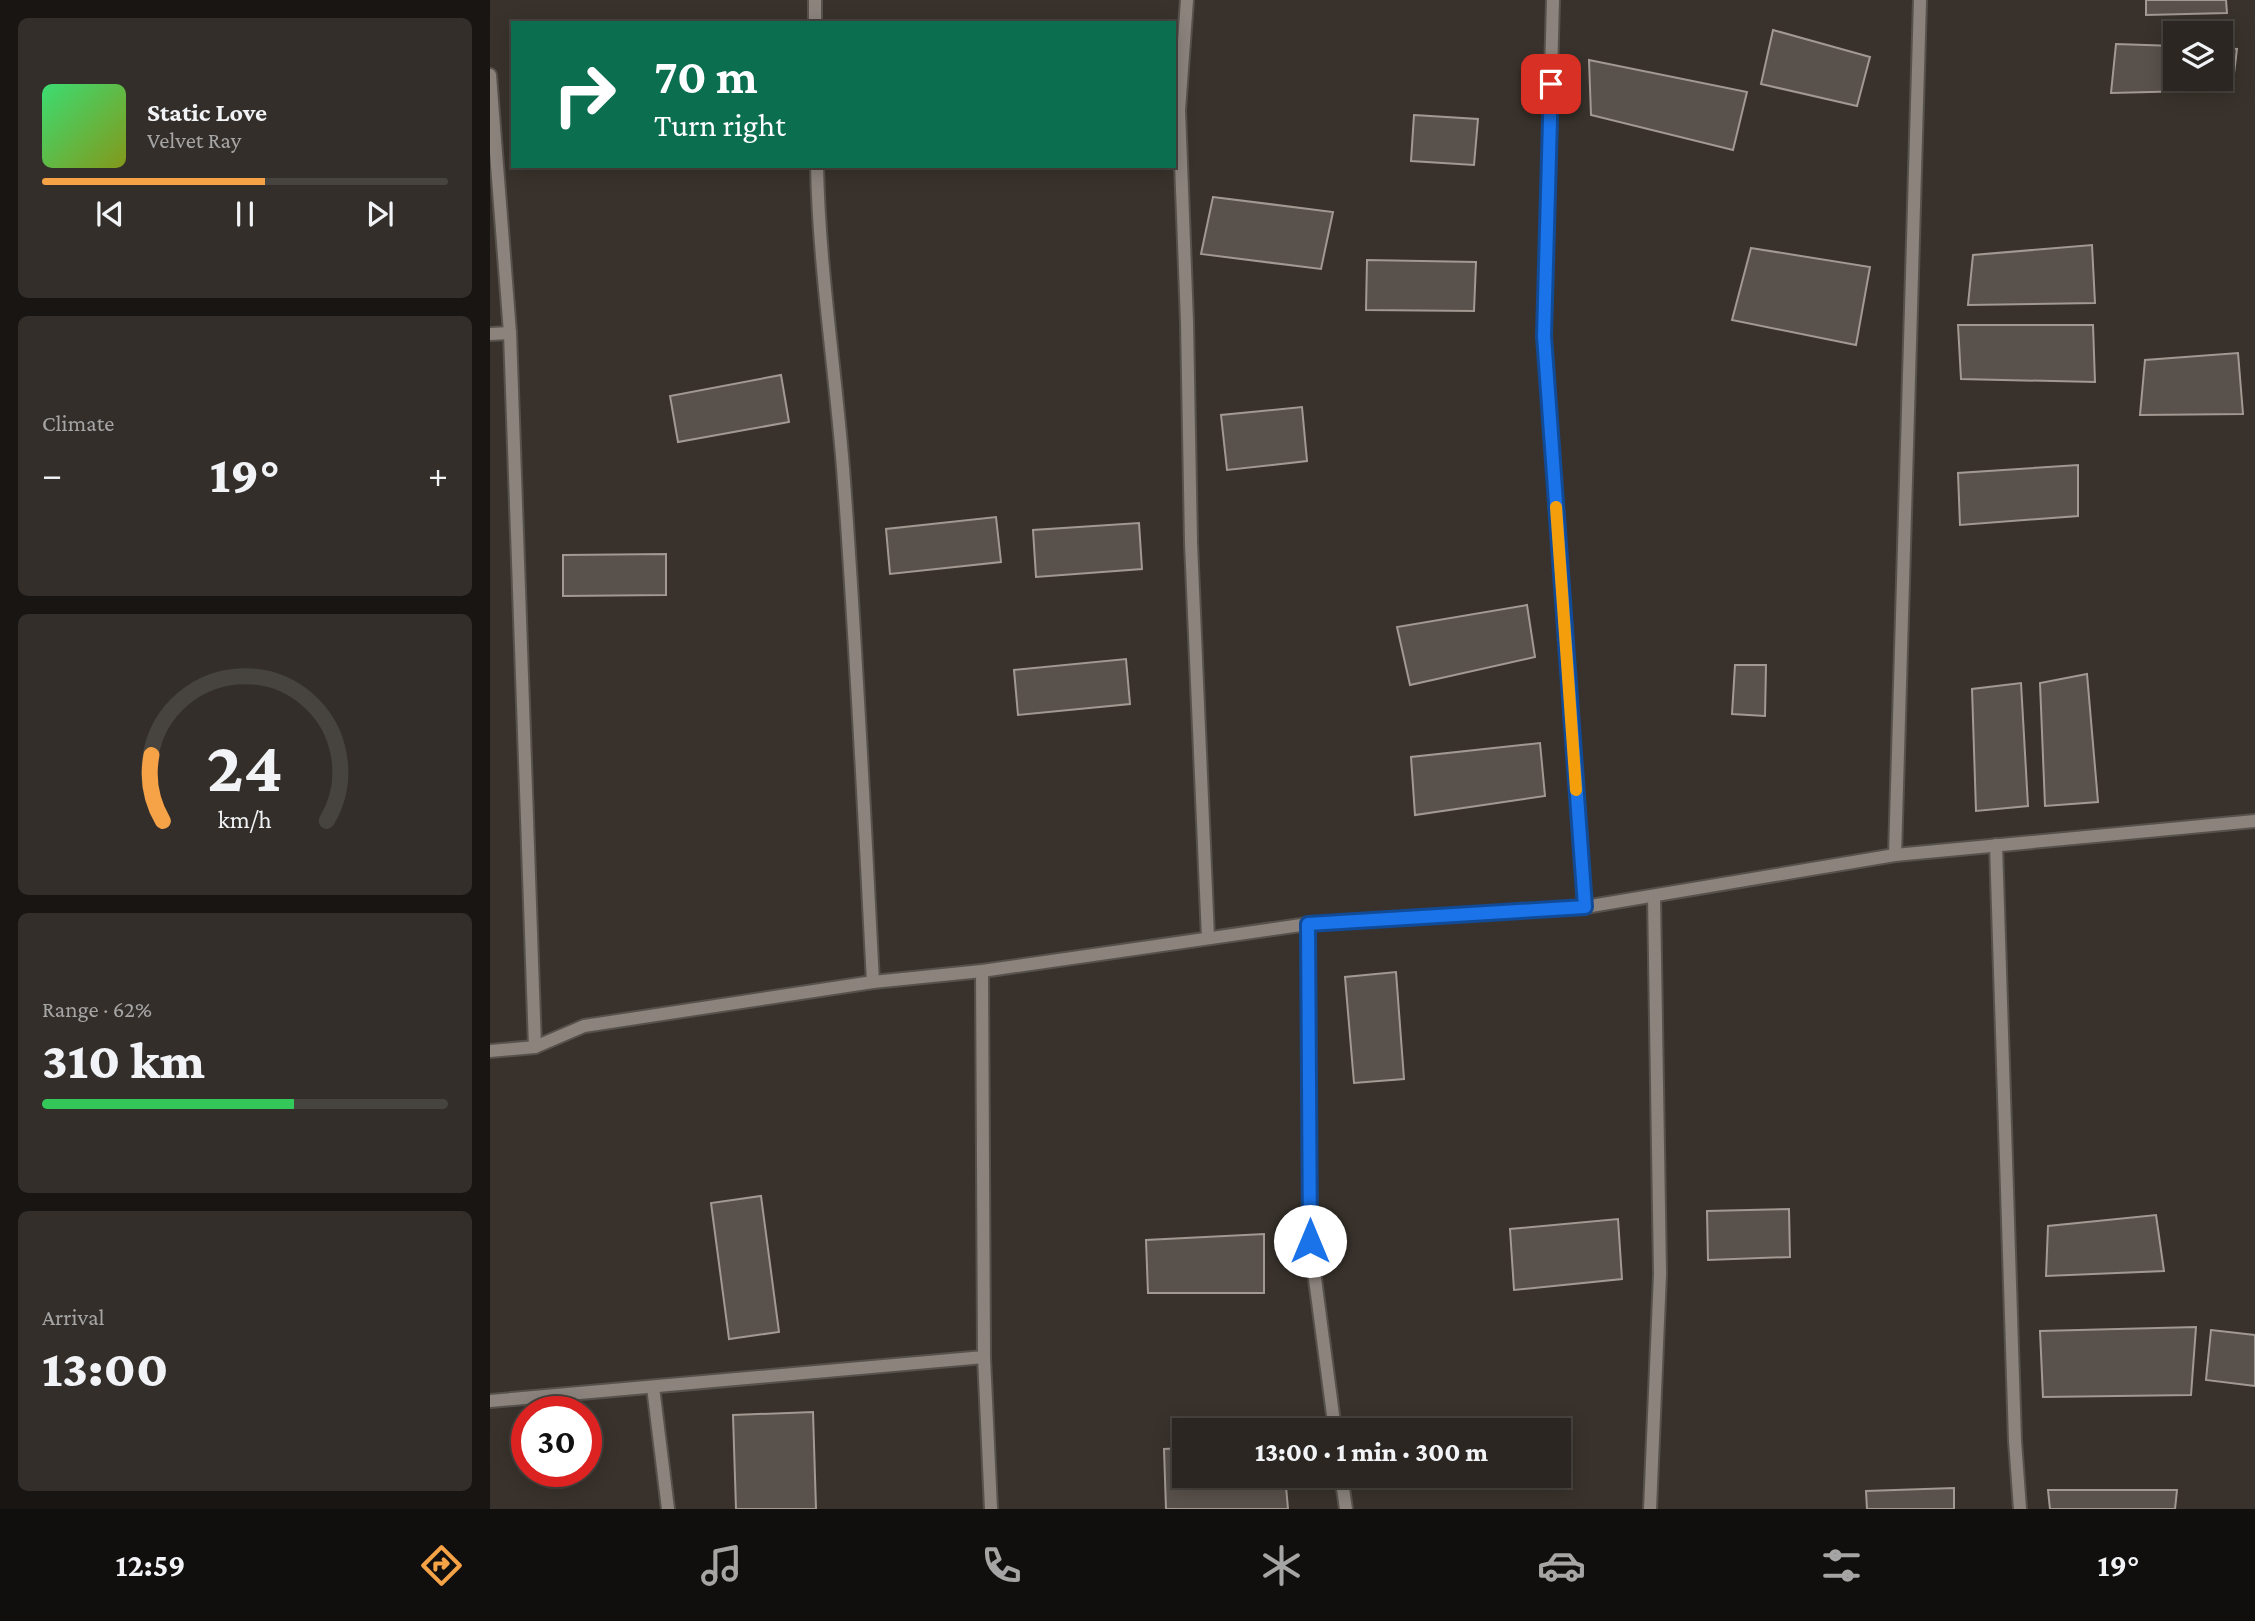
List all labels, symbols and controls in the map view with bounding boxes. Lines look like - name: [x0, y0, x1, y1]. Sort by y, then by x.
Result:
- map controls: [2163, 21, 2233, 91]
- button: layers: [2163, 21, 2233, 91]
- icon: right: [539, 49, 630, 140]
- text: 70 m: [654, 49, 758, 104]
- pin: [1521, 54, 1581, 114]
- icon: arrive: [1532, 65, 1570, 103]
- text: Static Love: [147, 98, 267, 127]
- text: Turn right: [654, 107, 786, 143]
- text: Velvet Ray: [147, 127, 241, 153]
- icon: previous: [91, 195, 129, 233]
- icon: pause: [226, 195, 264, 233]
- icon: next: [361, 195, 399, 233]
- text: Climate: [42, 410, 114, 436]
- text: 19°: [210, 445, 280, 503]
- text: −: [42, 453, 62, 495]
- text: +: [428, 453, 448, 495]
- text: 24: [207, 726, 283, 807]
- text: km/h: [218, 805, 272, 832]
- text: Range · 62%: [42, 996, 152, 1022]
- text: 310 km: [42, 1031, 205, 1089]
- position arrow: [1273, 1204, 1347, 1278]
- text: Arrival: [42, 1304, 105, 1330]
- text: 13:00: [42, 1339, 168, 1397]
- speed limit sign: 30: [511, 1396, 602, 1487]
- text: 13:00 · 1 min · 300 m: [1255, 1438, 1488, 1467]
- icon: directions: [417, 1541, 466, 1590]
- icon: music: [697, 1541, 746, 1590]
- icon: phone: [977, 1541, 1026, 1590]
- icon: climate: [1257, 1541, 1306, 1590]
- icon: car: [1537, 1541, 1586, 1590]
- icon: filters: [1817, 1541, 1866, 1590]
- text: 12:59: [116, 1547, 186, 1583]
- text: 19°: [2097, 1547, 2139, 1583]

